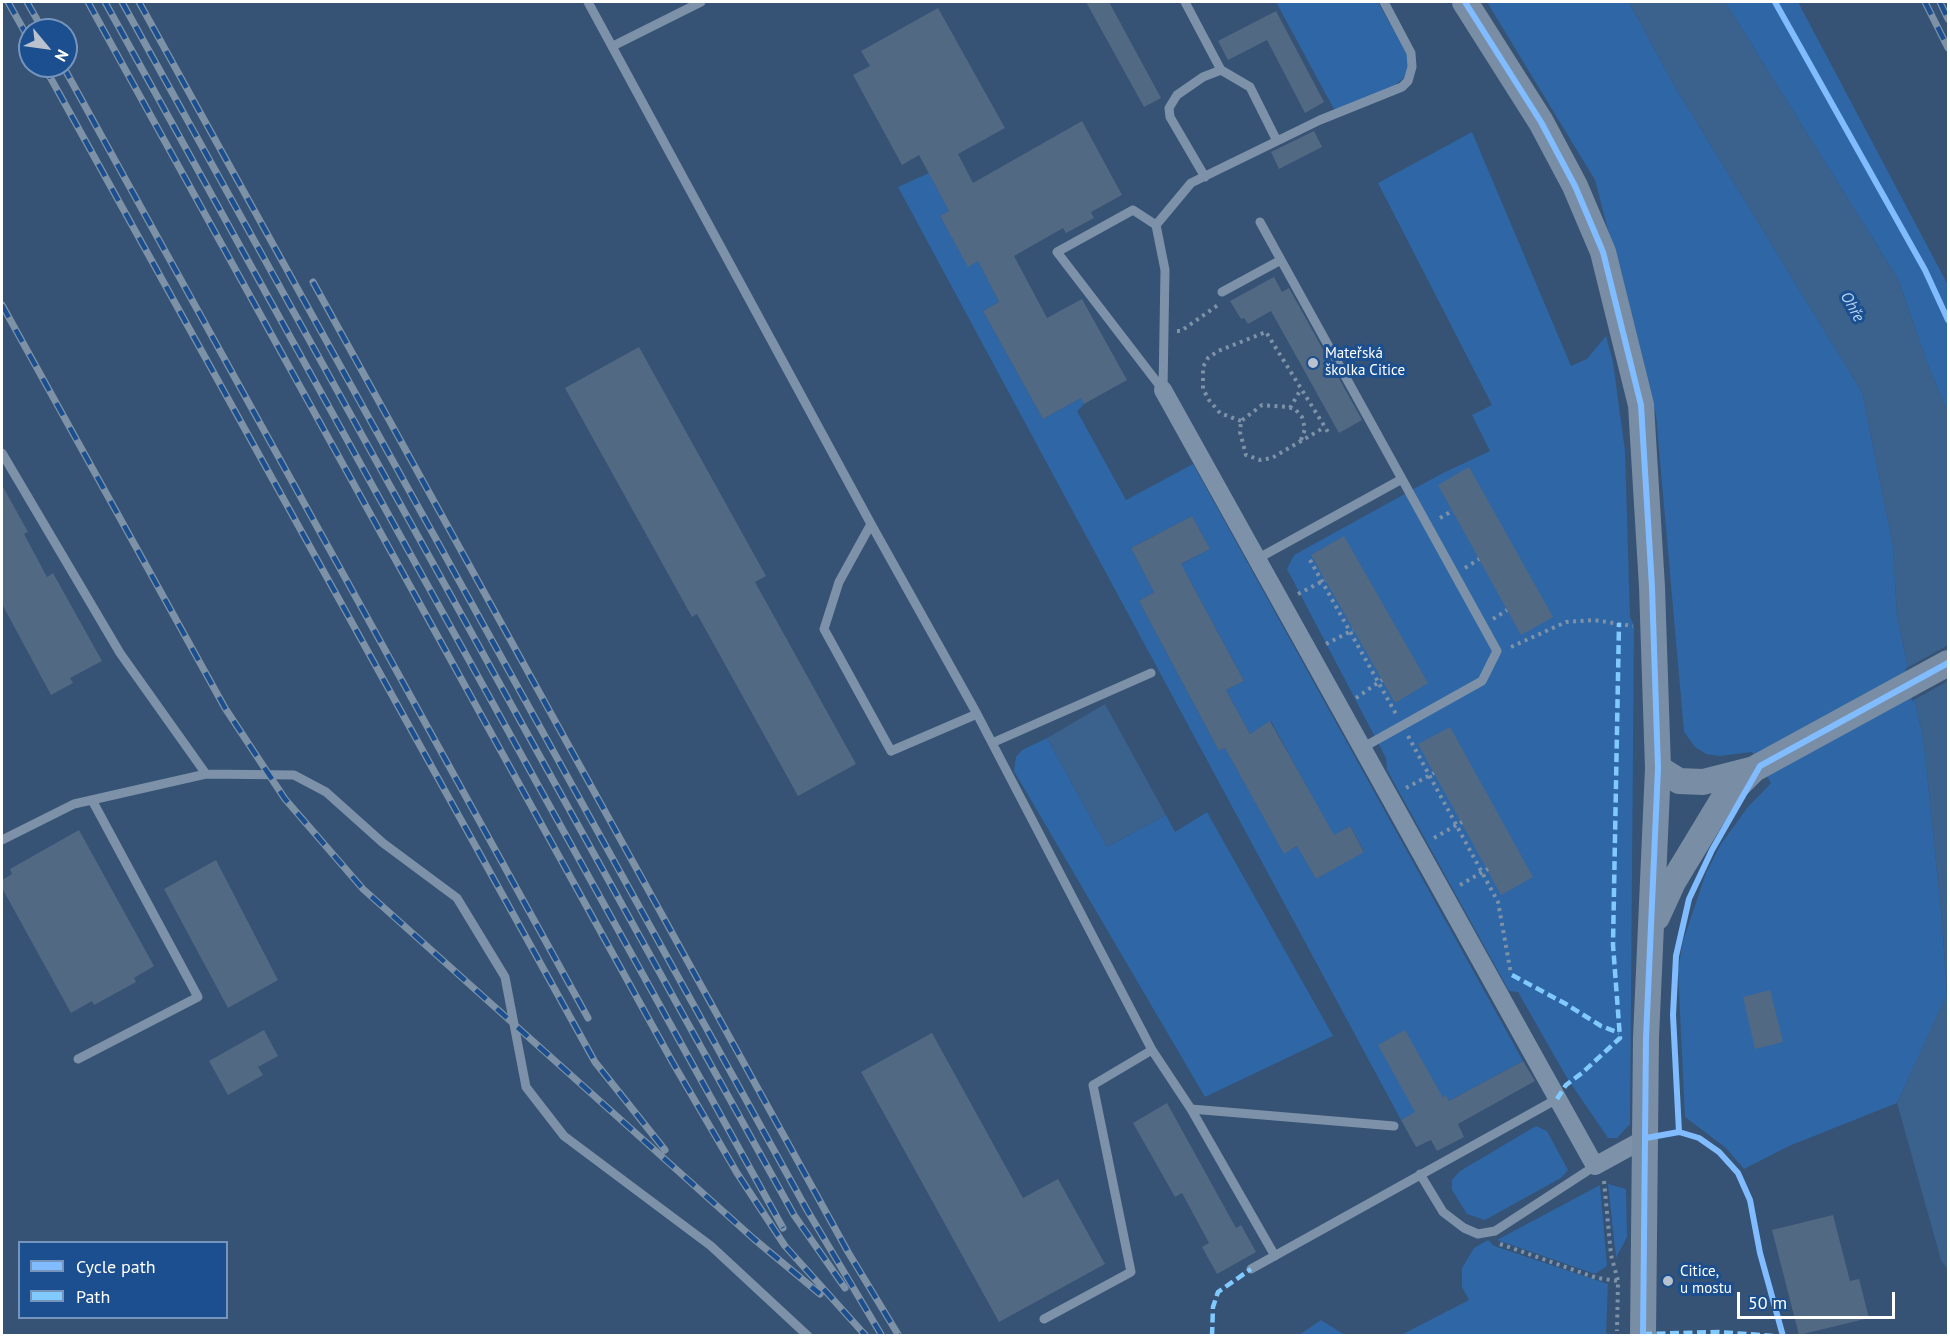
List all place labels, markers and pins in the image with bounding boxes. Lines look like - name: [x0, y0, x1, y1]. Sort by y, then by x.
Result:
- place label: Mateřská školka Citice: [1325, 345, 1405, 380]
- marker: Mateřská školka Citice: [1306, 356, 1320, 370]
- place label: Citice, u mostu: [1680, 1263, 1732, 1298]
- marker: Citice, u mostu: [1661, 1274, 1675, 1288]

